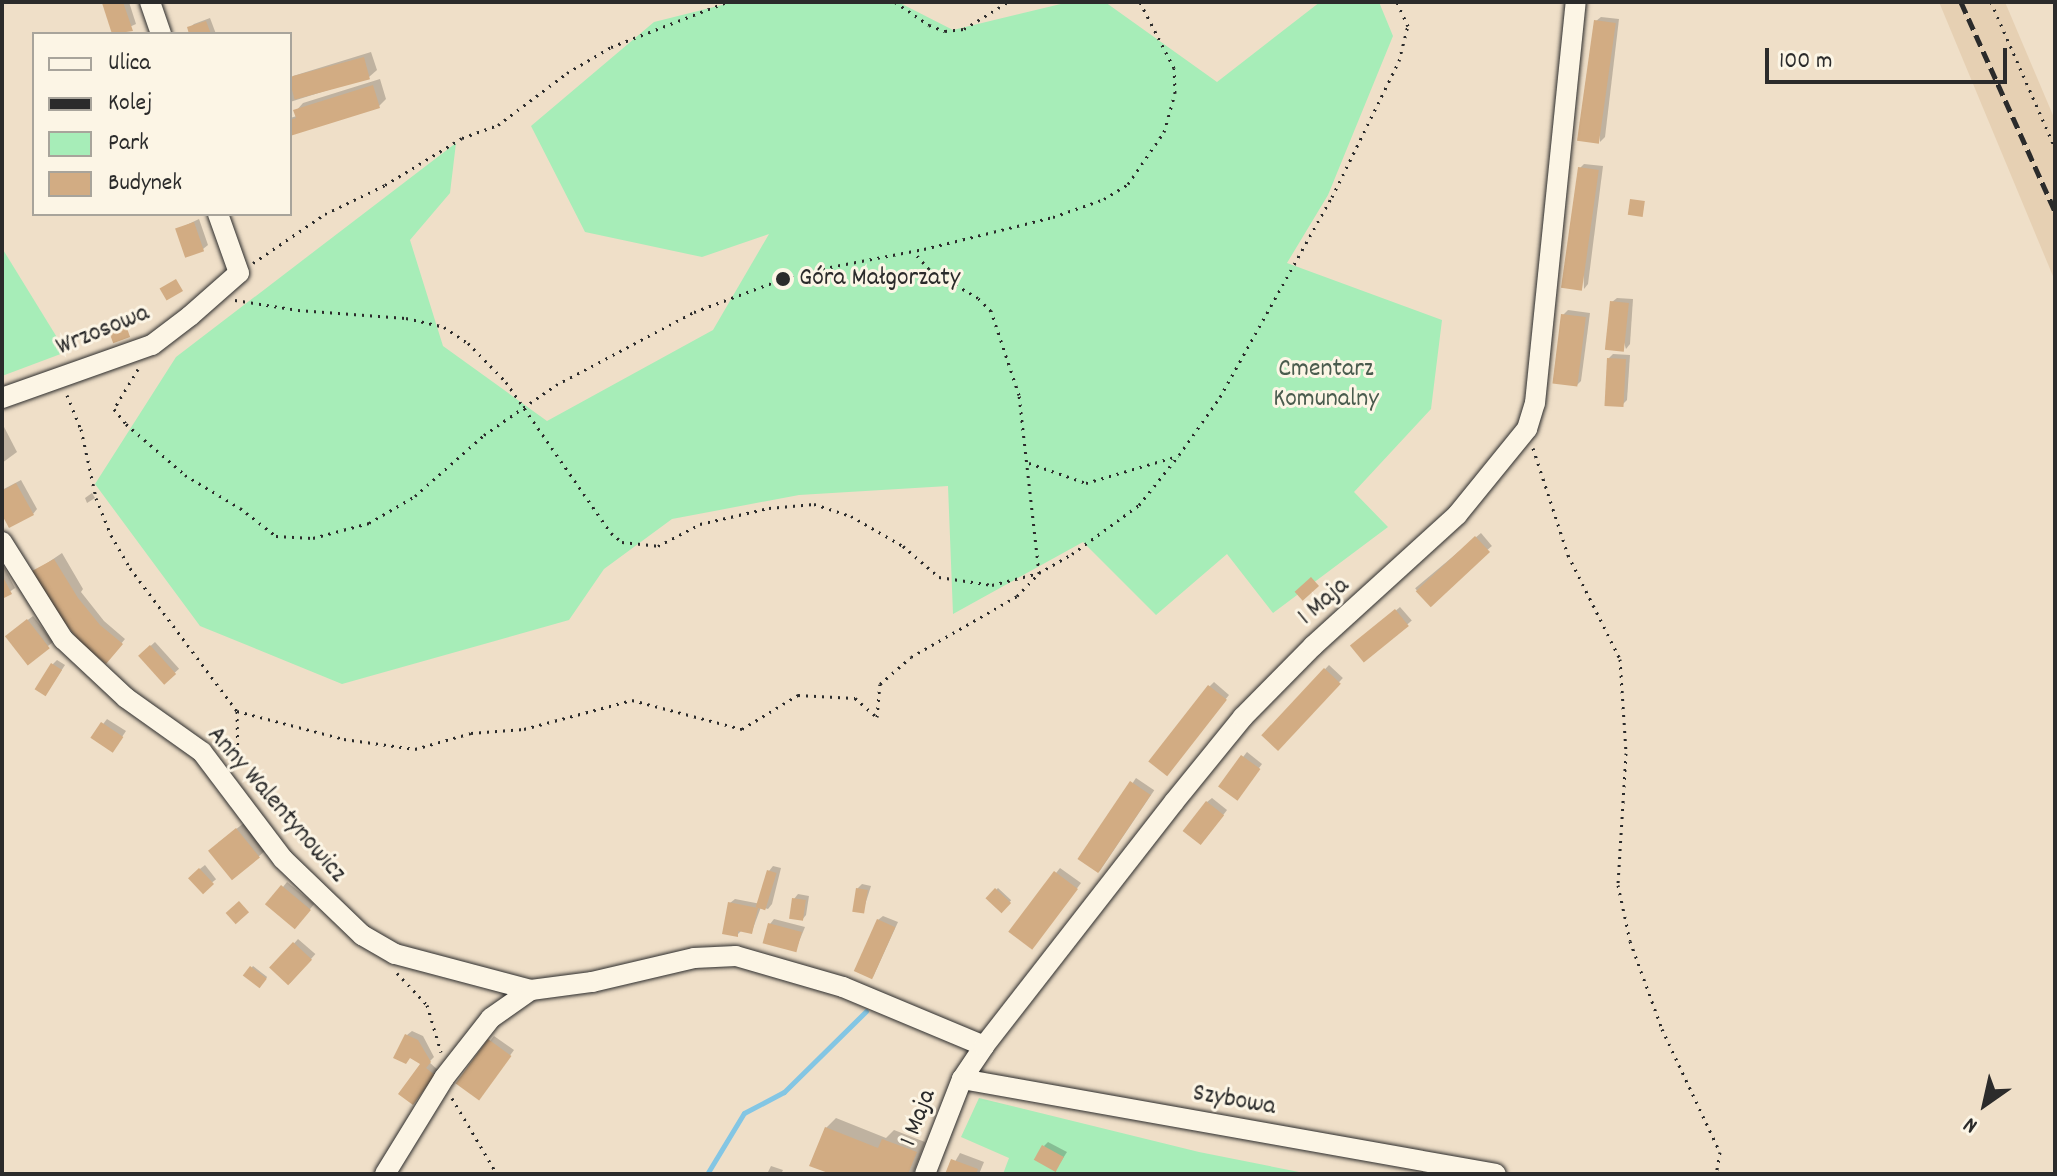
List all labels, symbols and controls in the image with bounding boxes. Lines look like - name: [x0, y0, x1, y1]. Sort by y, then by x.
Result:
- legend: [32, 32, 292, 216]
- scale bar: [1769, 32, 2011, 82]
- text: 100 m: [1779, 45, 1832, 79]
- text: Ulica: [108, 47, 151, 81]
- text: Kolej: [108, 87, 152, 121]
- text: Park: [108, 127, 149, 161]
- text: Budynek: [108, 167, 182, 201]
- place label: Góra Małgorzaty: [799, 263, 960, 295]
- marker: Góra Małgorzaty: [774, 270, 792, 288]
- street label: Wrzosowa: [52, 298, 154, 364]
- park label: Cmentarz Komunalny: [1273, 354, 1379, 416]
- street label: 1 Maja: [1292, 571, 1356, 633]
- street label: Anny Walentynowicz: [200, 720, 352, 890]
- north arrow: [1945, 1064, 2025, 1144]
- street label: Szybowa: [1190, 1078, 1278, 1124]
- street label: 1 Maja: [894, 1085, 944, 1151]
- text: N: [1958, 1108, 1984, 1140]

